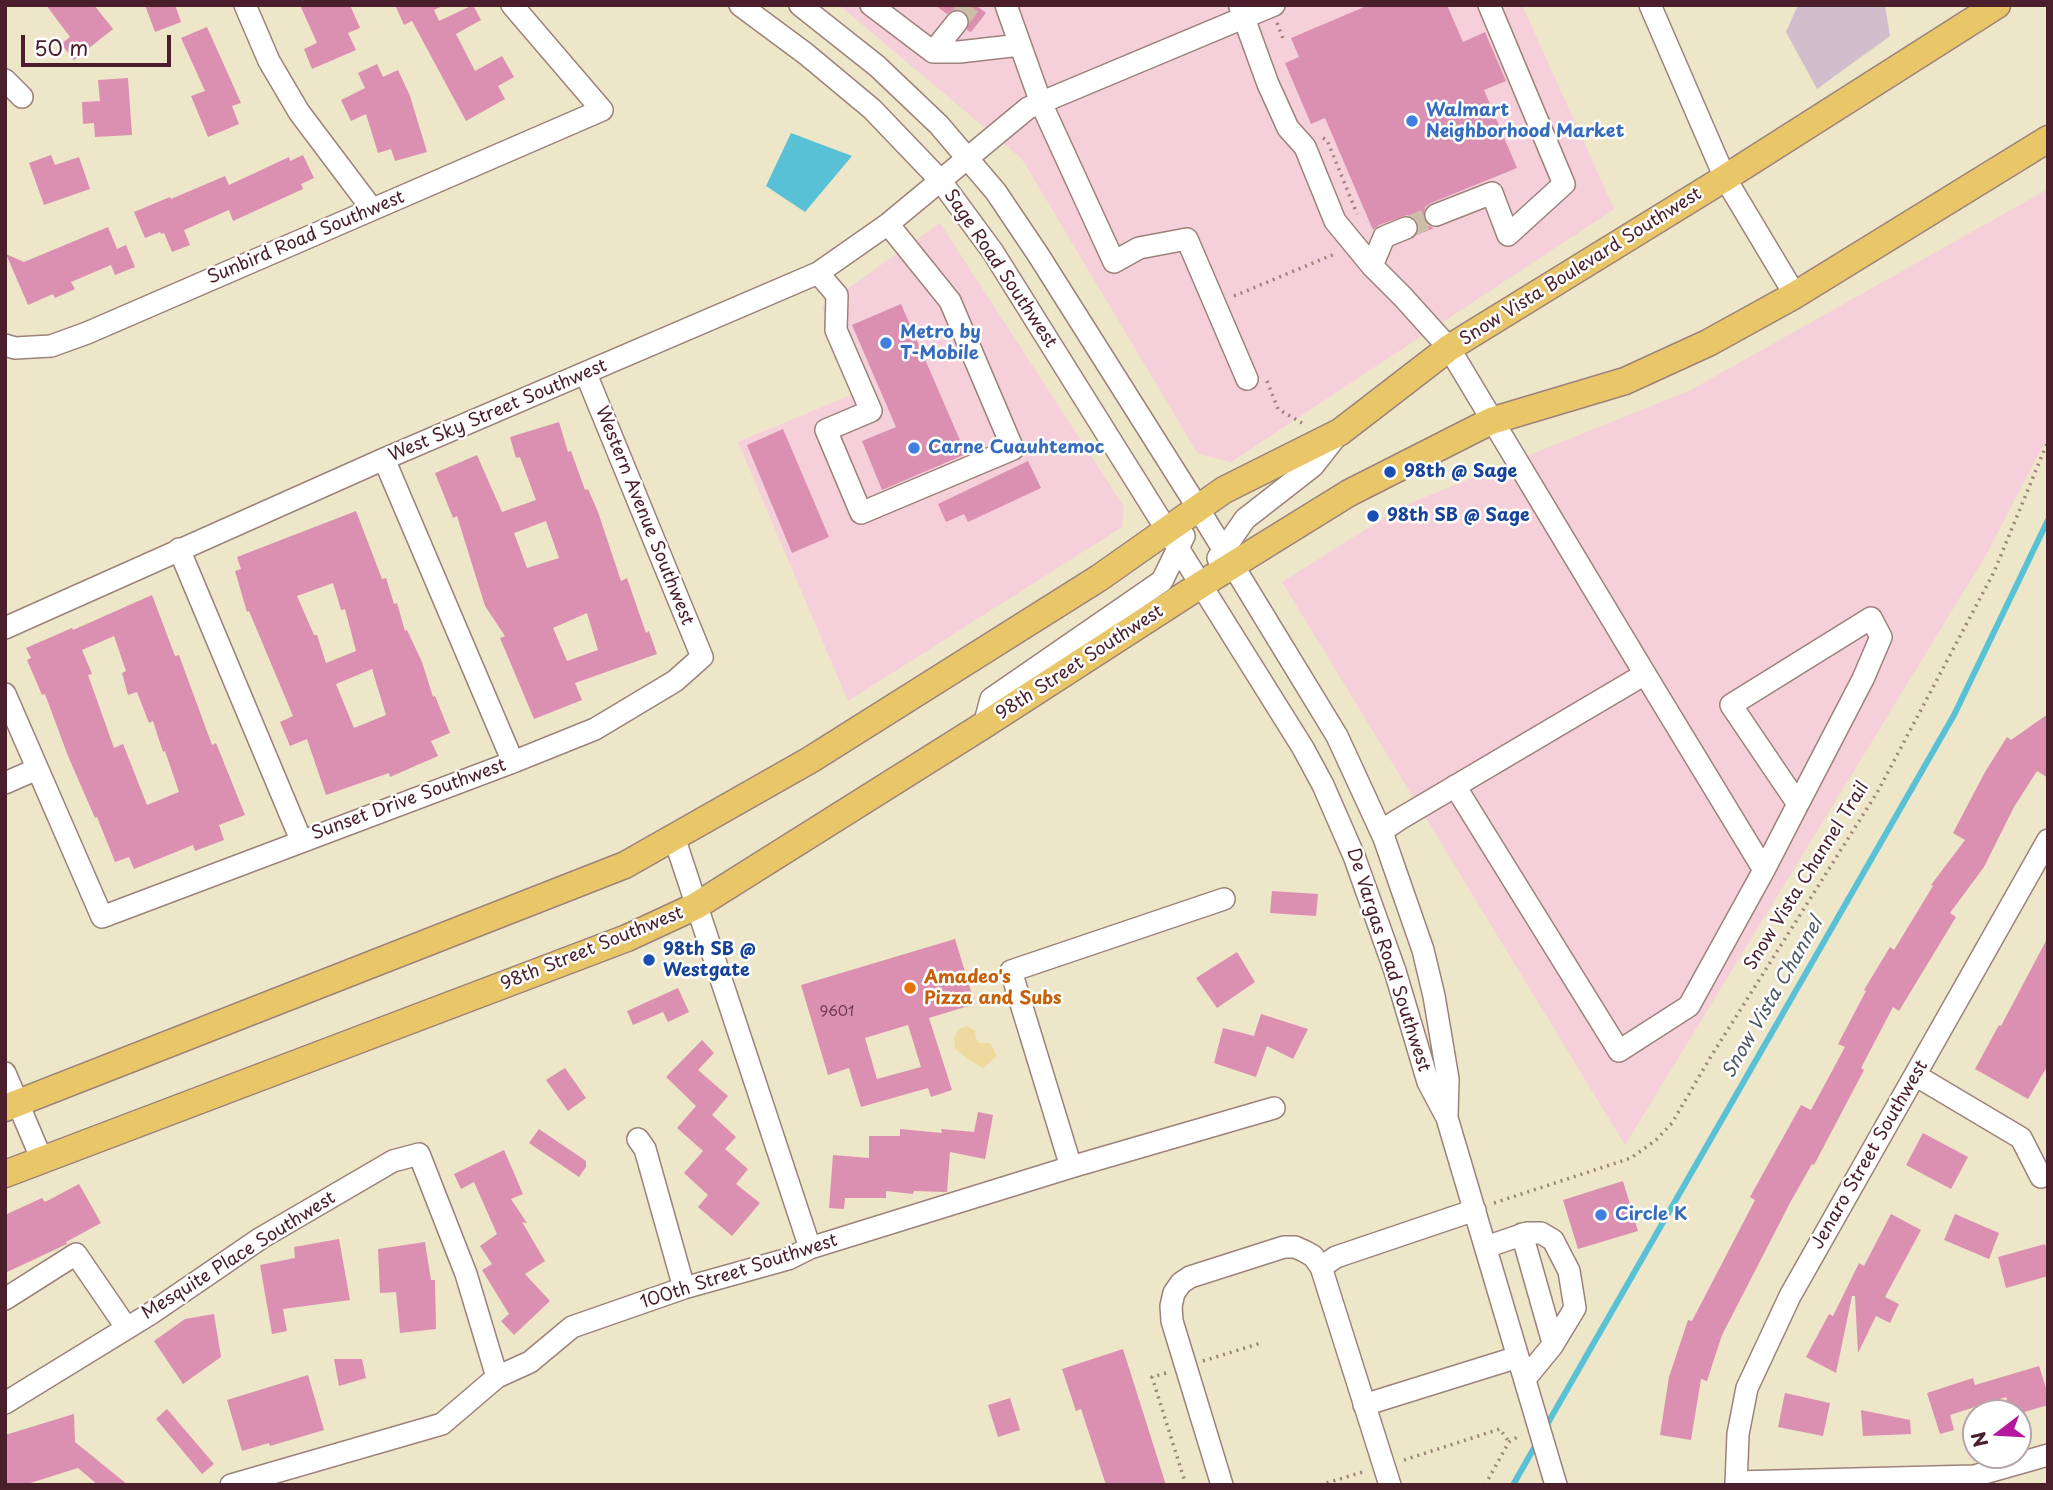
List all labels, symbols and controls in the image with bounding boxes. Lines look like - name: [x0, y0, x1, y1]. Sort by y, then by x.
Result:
- scale bar: [24, 21, 175, 65]
- text: 50 m: [34, 31, 88, 63]
- place label: Walmart Neighborhood Market: [1426, 100, 1624, 142]
- marker: Walmart Neighborhood Market: [1404, 113, 1420, 129]
- street label: Snow Vista Boulevard Southwest: [1456, 183, 1706, 351]
- street label: Sage Road Southwest: [939, 186, 1061, 352]
- street label: Sunbird Road Southwest: [204, 187, 408, 289]
- place label: Metro by T-Mobile: [900, 322, 981, 364]
- marker: Metro by T-Mobile: [878, 335, 894, 351]
- street label: West Sky Street Southwest: [385, 355, 611, 467]
- street label: Western Avenue Southwest: [590, 403, 698, 629]
- place label: Carne Cuauhtemoc: [928, 437, 1104, 459]
- marker: Carne Cuauhtemoc: [906, 440, 922, 456]
- place label: 98th @ Sage: [1404, 461, 1517, 483]
- marker: 98th @ Sage: [1382, 464, 1398, 480]
- place label: 98th SB @ Sage: [1387, 505, 1530, 527]
- marker: 98th SB @ Sage: [1365, 508, 1381, 524]
- street label: 98th Street Southwest: [992, 601, 1168, 725]
- street label: Sunset Drive Southwest: [309, 755, 509, 845]
- street label: Snow Vista Channel Trail: [1740, 778, 1874, 974]
- street label: De Vargas Road Southwest: [1342, 845, 1434, 1075]
- street label: 98th Street Southwest: [497, 902, 687, 996]
- water label: Snow Vista Channel: [1718, 914, 1828, 1082]
- place label: 98th SB @ Westgate: [663, 939, 756, 982]
- marker: 98th SB @ Westgate: [641, 952, 657, 968]
- place label: Amadeo's Pizza and Subs: [924, 967, 1062, 1010]
- marker: Amadeo's Pizza and Subs: [902, 980, 918, 996]
- house number: 9601: [820, 1004, 854, 1020]
- street label: Jenaro Street Southwest: [1807, 1057, 1933, 1253]
- street label: Mesquite Place Southwest: [138, 1187, 340, 1325]
- place label: Circle K: [1615, 1204, 1687, 1226]
- marker: Circle K: [1593, 1207, 1609, 1223]
- street label: 100th Street Southwest: [638, 1230, 840, 1314]
- north arrow: [1962, 1399, 2032, 1469]
- text: N: [1963, 1428, 1994, 1451]

